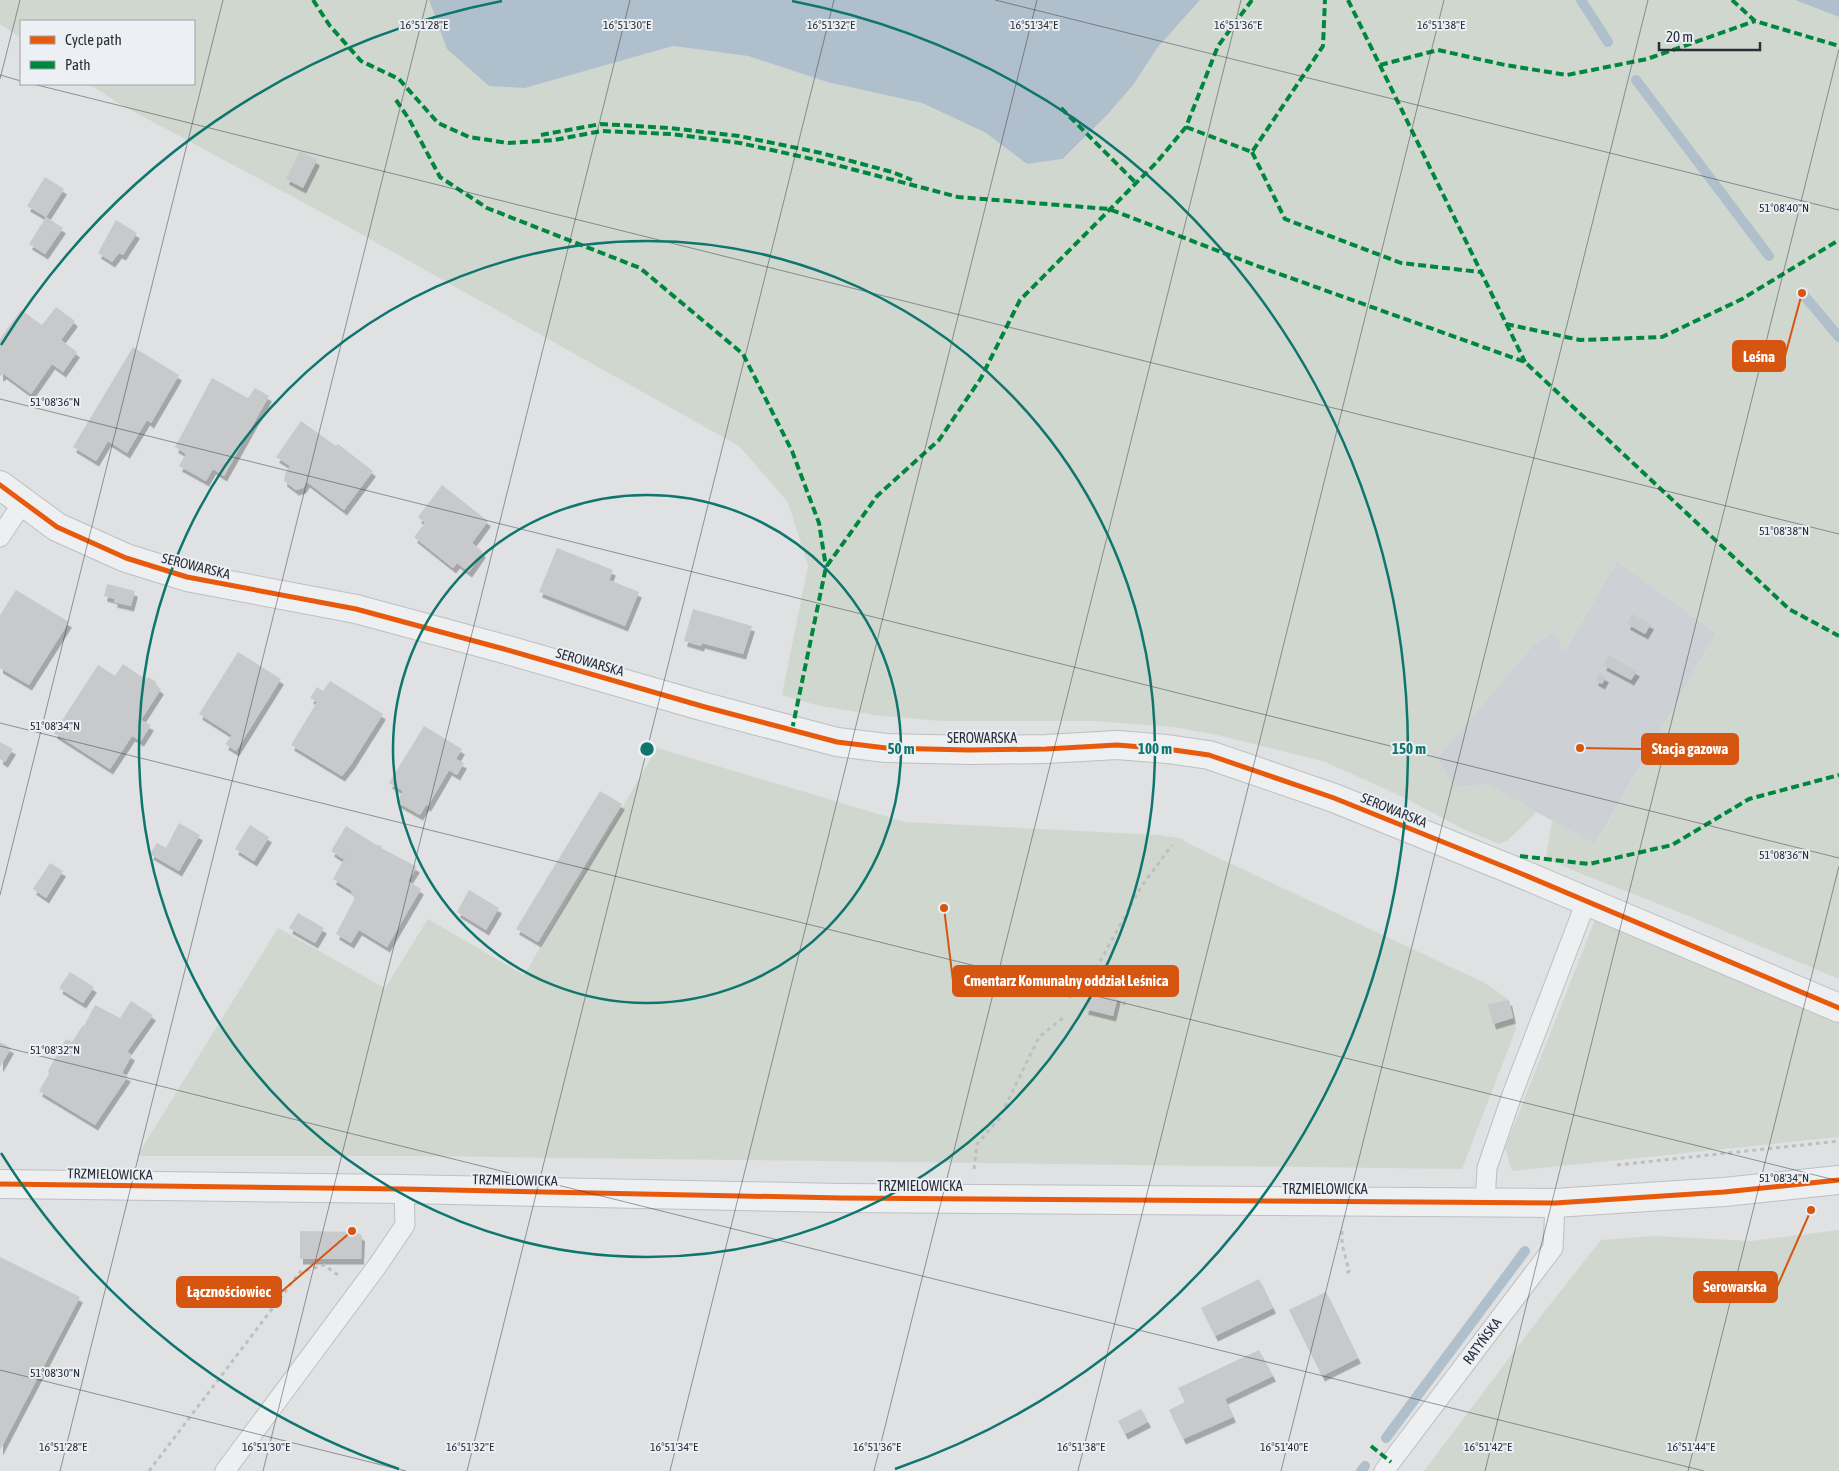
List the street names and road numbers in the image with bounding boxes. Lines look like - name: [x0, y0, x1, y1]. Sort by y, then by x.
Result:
- street label: SEROWARSKA: [160, 550, 232, 582]
- street label: SEROWARSKA: [554, 645, 626, 679]
- street label: SEROWARSKA: [947, 730, 1017, 746]
- street label: SEROWARSKA: [1359, 789, 1430, 831]
- street label: TRZMIELOWICKA: [67, 1165, 153, 1183]
- street label: TRZMIELOWICKA: [472, 1171, 558, 1189]
- street label: TRZMIELOWICKA: [877, 1178, 963, 1194]
- street label: TRZMIELOWICKA: [1282, 1181, 1368, 1197]
- street label: RATYŃSKA: [1459, 1315, 1505, 1367]

